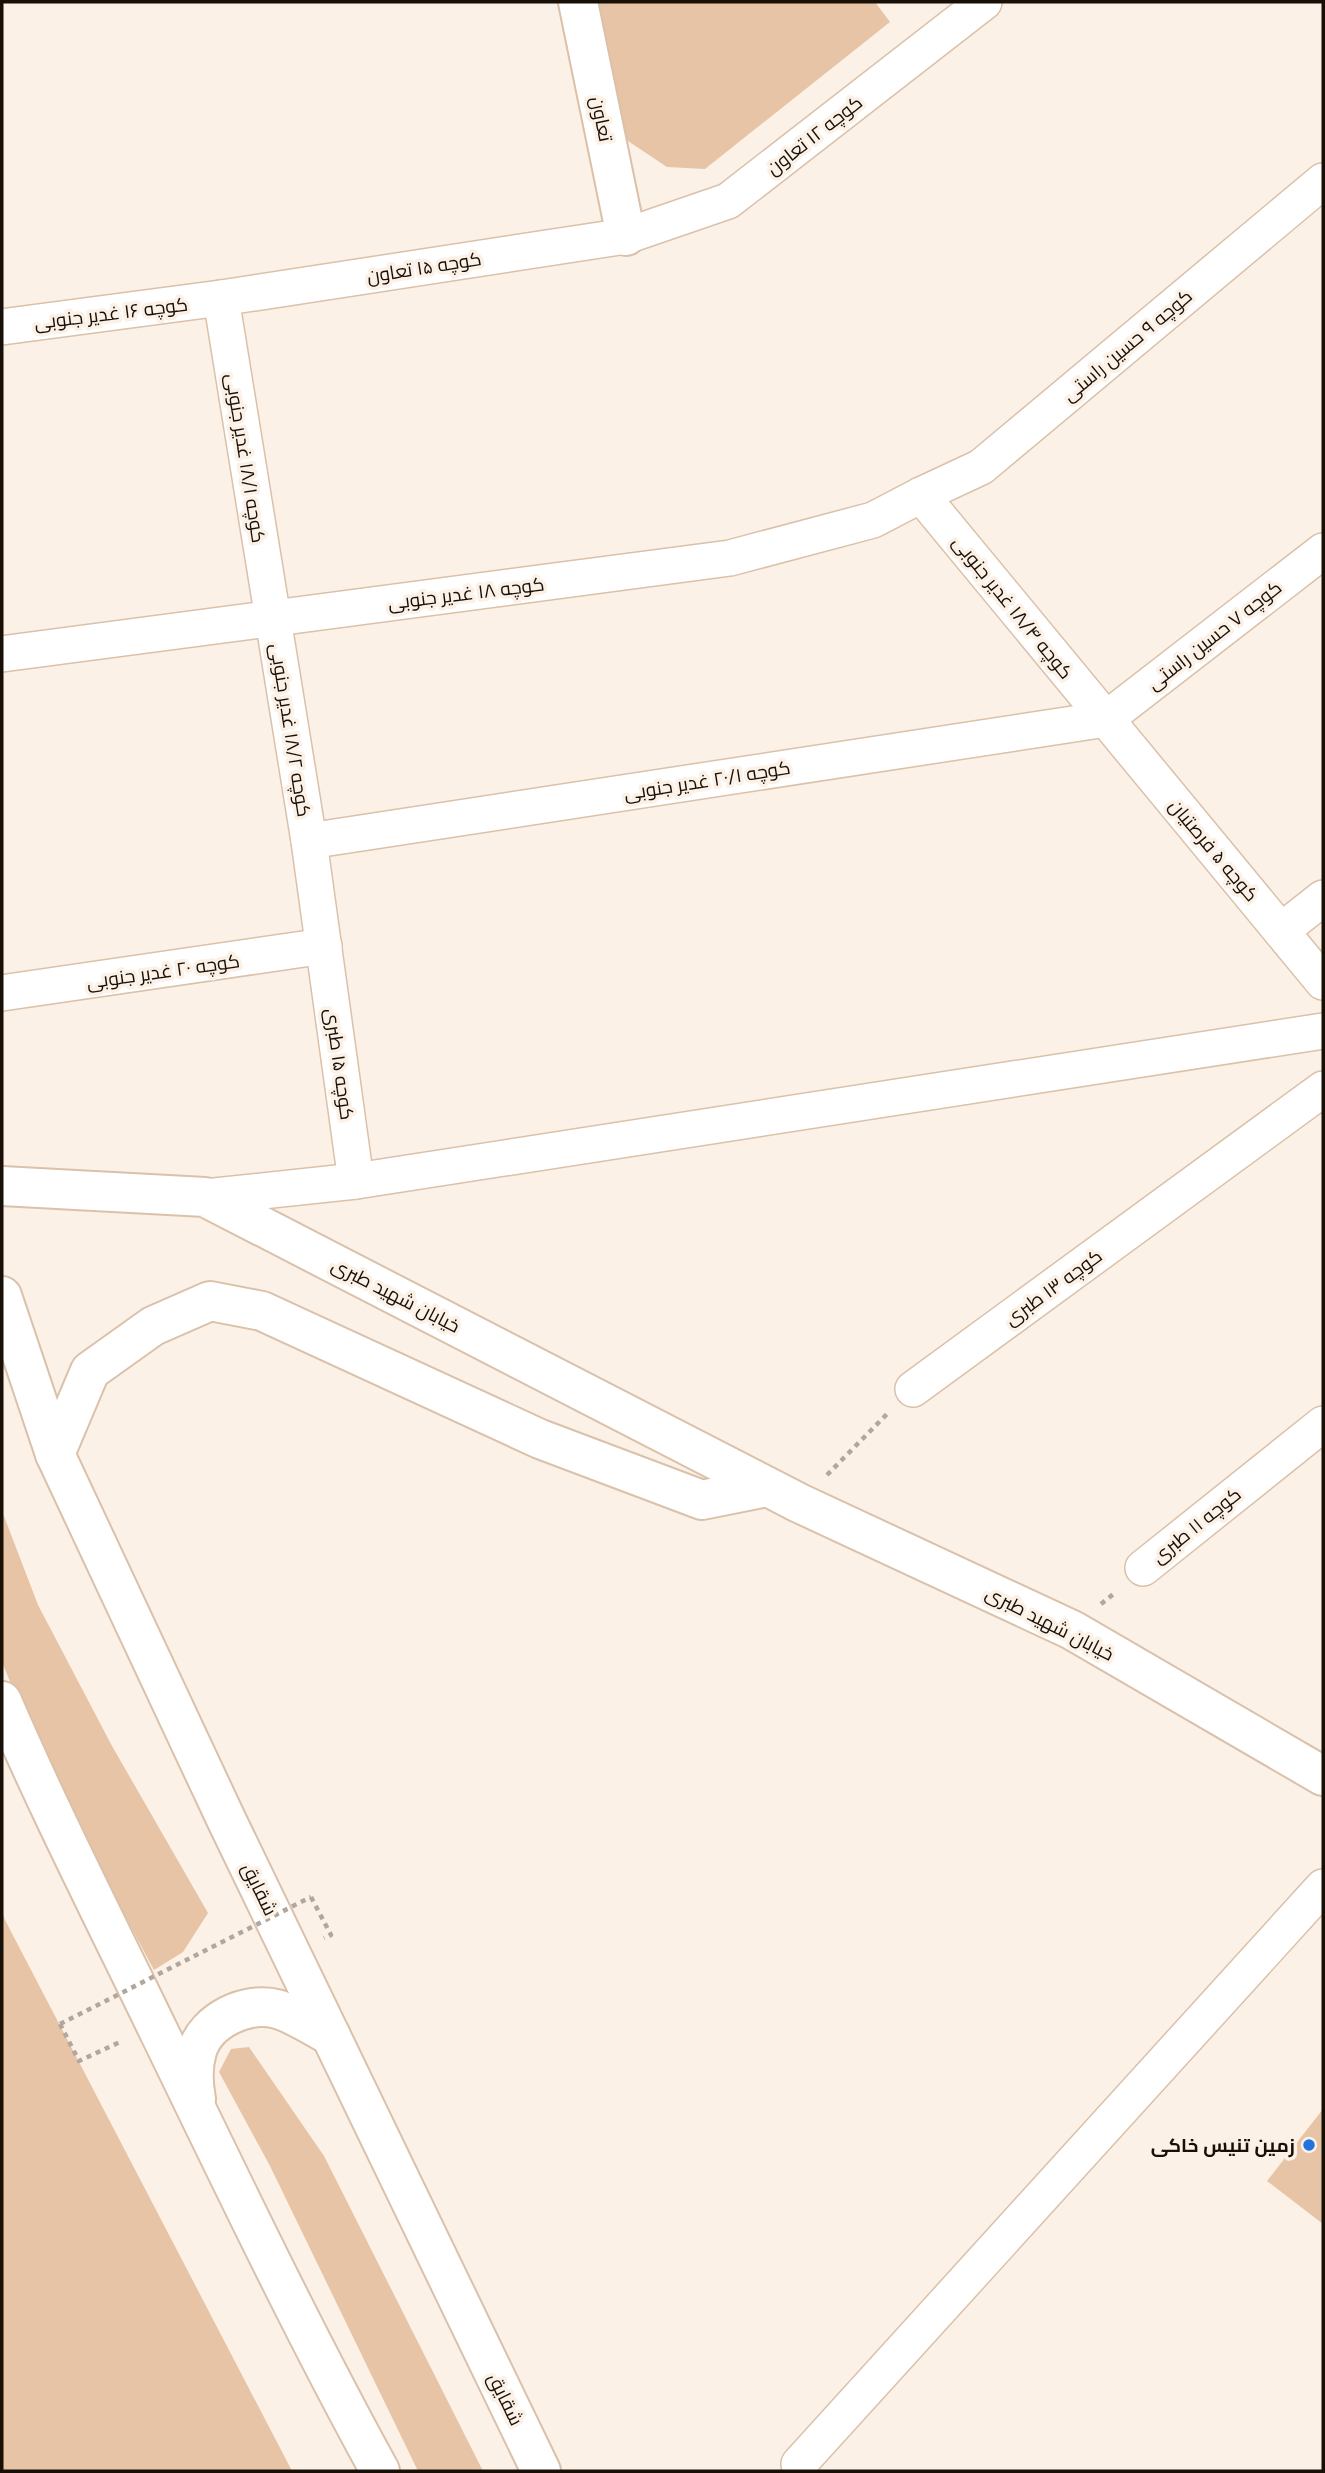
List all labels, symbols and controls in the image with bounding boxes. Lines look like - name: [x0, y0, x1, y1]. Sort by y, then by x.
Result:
- street label: کوچه ۱۲ تعاون: [762, 91, 868, 181]
- street label: تعاون: [586, 94, 618, 144]
- street label: کوچه ۱۵ تعاون: [365, 247, 483, 289]
- street label: کوچه ۹ حسین راستی: [1058, 284, 1198, 407]
- street label: کوچه ۱۶ غدیر جنوبی: [33, 293, 189, 335]
- street label: کوچه ۱۸/۱ غدیر جنوبی: [220, 372, 270, 545]
- street label: کوچه ۱۸/۴ غدیر جنوبی: [947, 531, 1078, 684]
- street label: کوچه ۱۸ غدیر جنوبی: [387, 572, 546, 615]
- street label: کوچه ۷ حسین راستی: [1142, 576, 1287, 696]
- street label: کوچه ۱۸/۲ غدیر جنوبی: [264, 642, 316, 819]
- street label: کوچه ۲۰/۱ غدیر جنوبی: [622, 756, 792, 806]
- street label: کوچه ۵ فرصتیان: [1163, 794, 1263, 907]
- street label: کوچه ۲۰ غدیر جنوبی: [85, 949, 241, 995]
- street label: کوچه ۱۵ طبری: [319, 1007, 359, 1122]
- street label: کوچه ۱۳ طبری: [1000, 1244, 1107, 1331]
- street label: خیابان شهید طبری: [328, 1253, 464, 1338]
- street label: کوچه ۱۱ طبری: [1147, 1482, 1246, 1569]
- street label: خیابان شهید طبری: [982, 1581, 1118, 1666]
- street label: شقایق: [236, 1859, 282, 1920]
- place label: زمین تنیس خاکی: [1151, 2134, 1295, 2158]
- marker: زمین تنیس خاکی: [1301, 2137, 1317, 2153]
- street label: شقایق: [482, 2369, 528, 2430]

